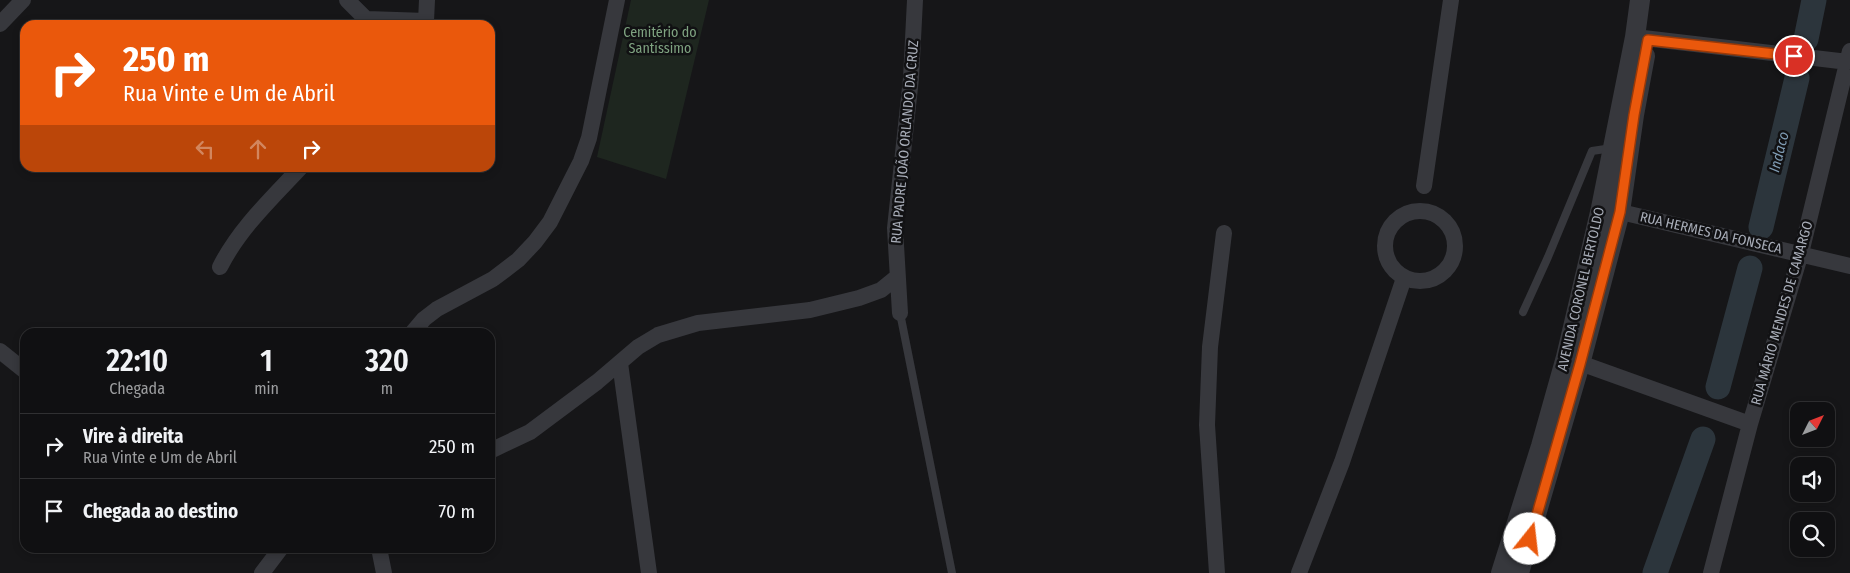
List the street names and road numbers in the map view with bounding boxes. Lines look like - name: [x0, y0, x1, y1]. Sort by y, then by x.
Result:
- street label: RUA PADRE JOÃO ORLANDO DA CRUZ: [888, 39, 922, 244]
- street label: AVENIDA CORONEL BERTOLDO: [1554, 205, 1608, 373]
- street label: RUA HERMES DA FONSECA: [1638, 208, 1784, 258]
- street label: RUA MÁRIO MENDES DE CAMARGO: [1747, 218, 1817, 407]

